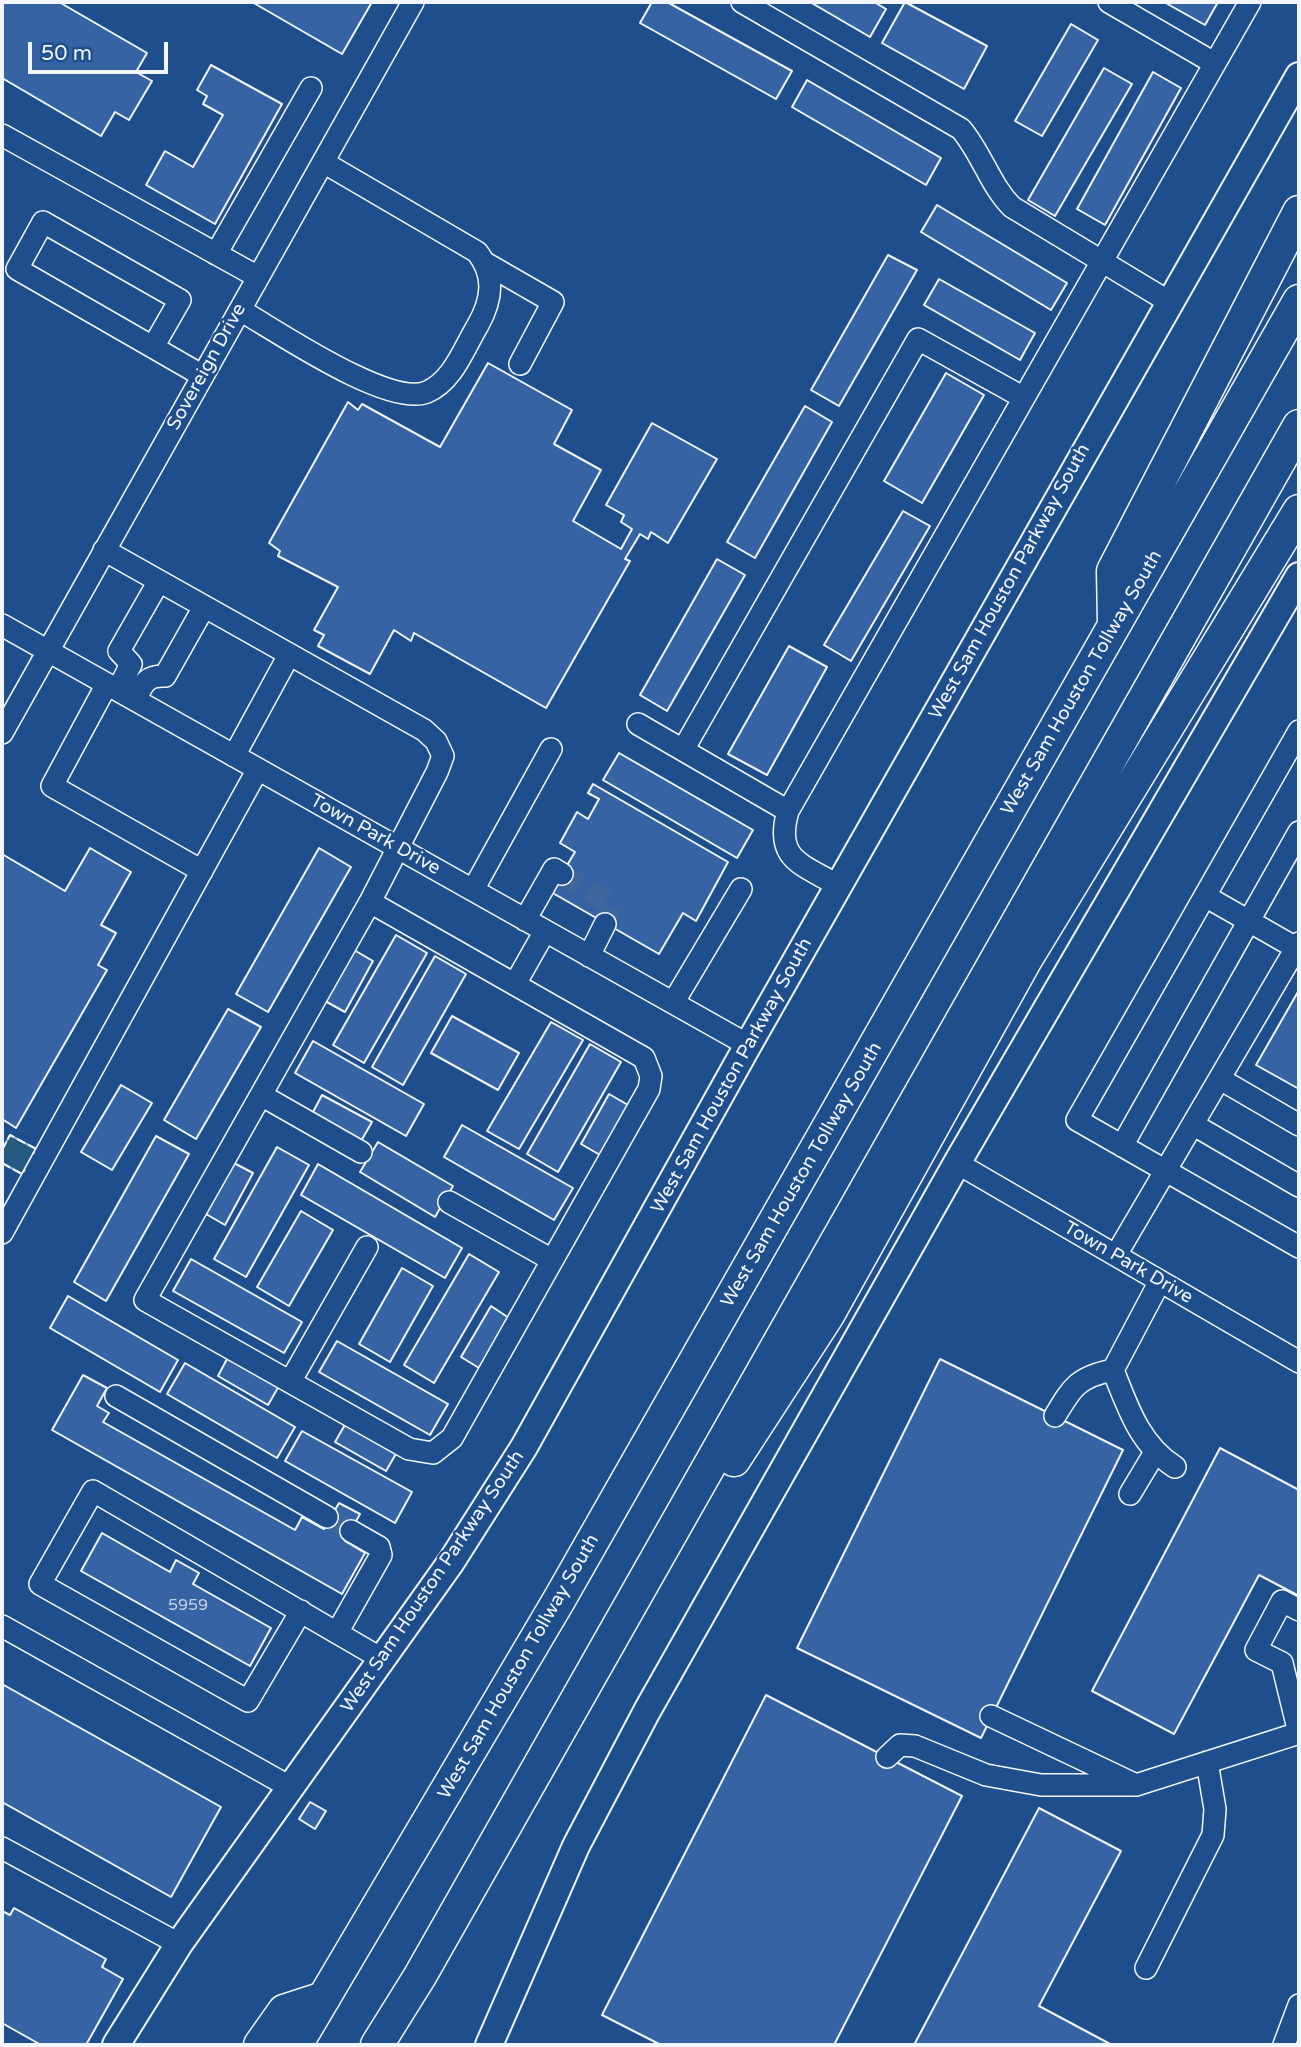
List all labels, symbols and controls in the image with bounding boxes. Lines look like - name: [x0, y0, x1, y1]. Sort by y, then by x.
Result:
- scale bar: [32, 28, 172, 72]
- text: 50 m: [41, 41, 92, 66]
- street label: Sovereign Drive: [163, 300, 251, 434]
- street label: West Sam Houston Parkway South: [925, 440, 1095, 724]
- street label: West Sam Houston Tollway South: [997, 546, 1167, 820]
- street label: Town Park Drive: [306, 790, 444, 880]
- street label: West Sam Houston Parkway South: [647, 934, 817, 1218]
- street label: West Sam Houston Tollway South: [717, 1038, 887, 1312]
- street label: Town Park Drive: [1059, 1217, 1197, 1309]
- street label: West Sam Houston Parkway South: [336, 1447, 530, 1717]
- street label: West Sam Houston Tollway South: [434, 1530, 604, 1804]
- house number: 5959: [168, 1596, 208, 1616]

